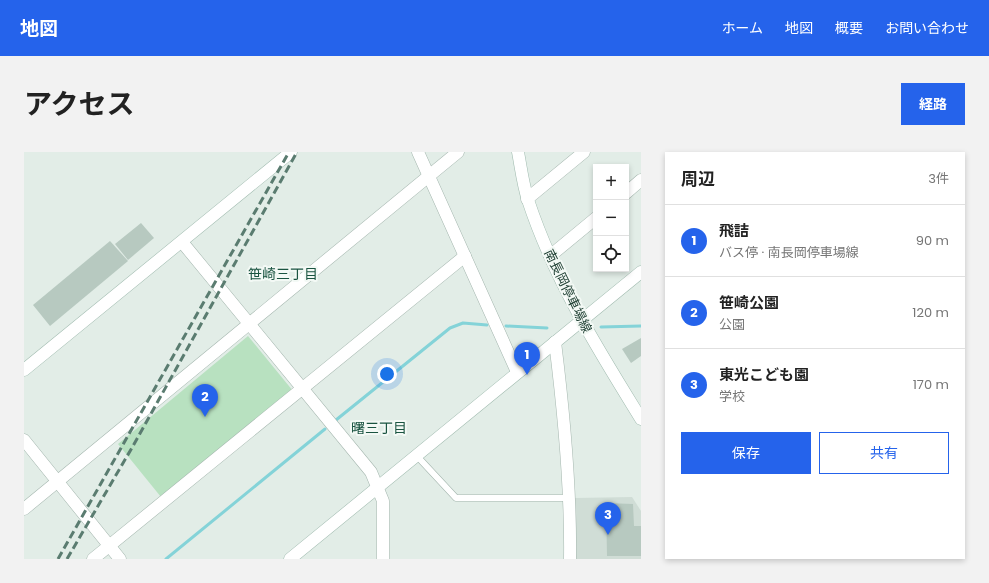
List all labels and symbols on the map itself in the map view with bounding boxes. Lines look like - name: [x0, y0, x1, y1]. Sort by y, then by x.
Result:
- street label: 南長岡停車場線: [540, 246, 596, 336]
- district label: 笹崎三丁目: [248, 264, 318, 284]
- pin: 1: [514, 342, 540, 375]
- your location: [377, 364, 397, 384]
- pin: 2: [192, 384, 218, 417]
- district label: 曙三丁目: [351, 418, 407, 438]
- pin: 3: [595, 502, 621, 535]

